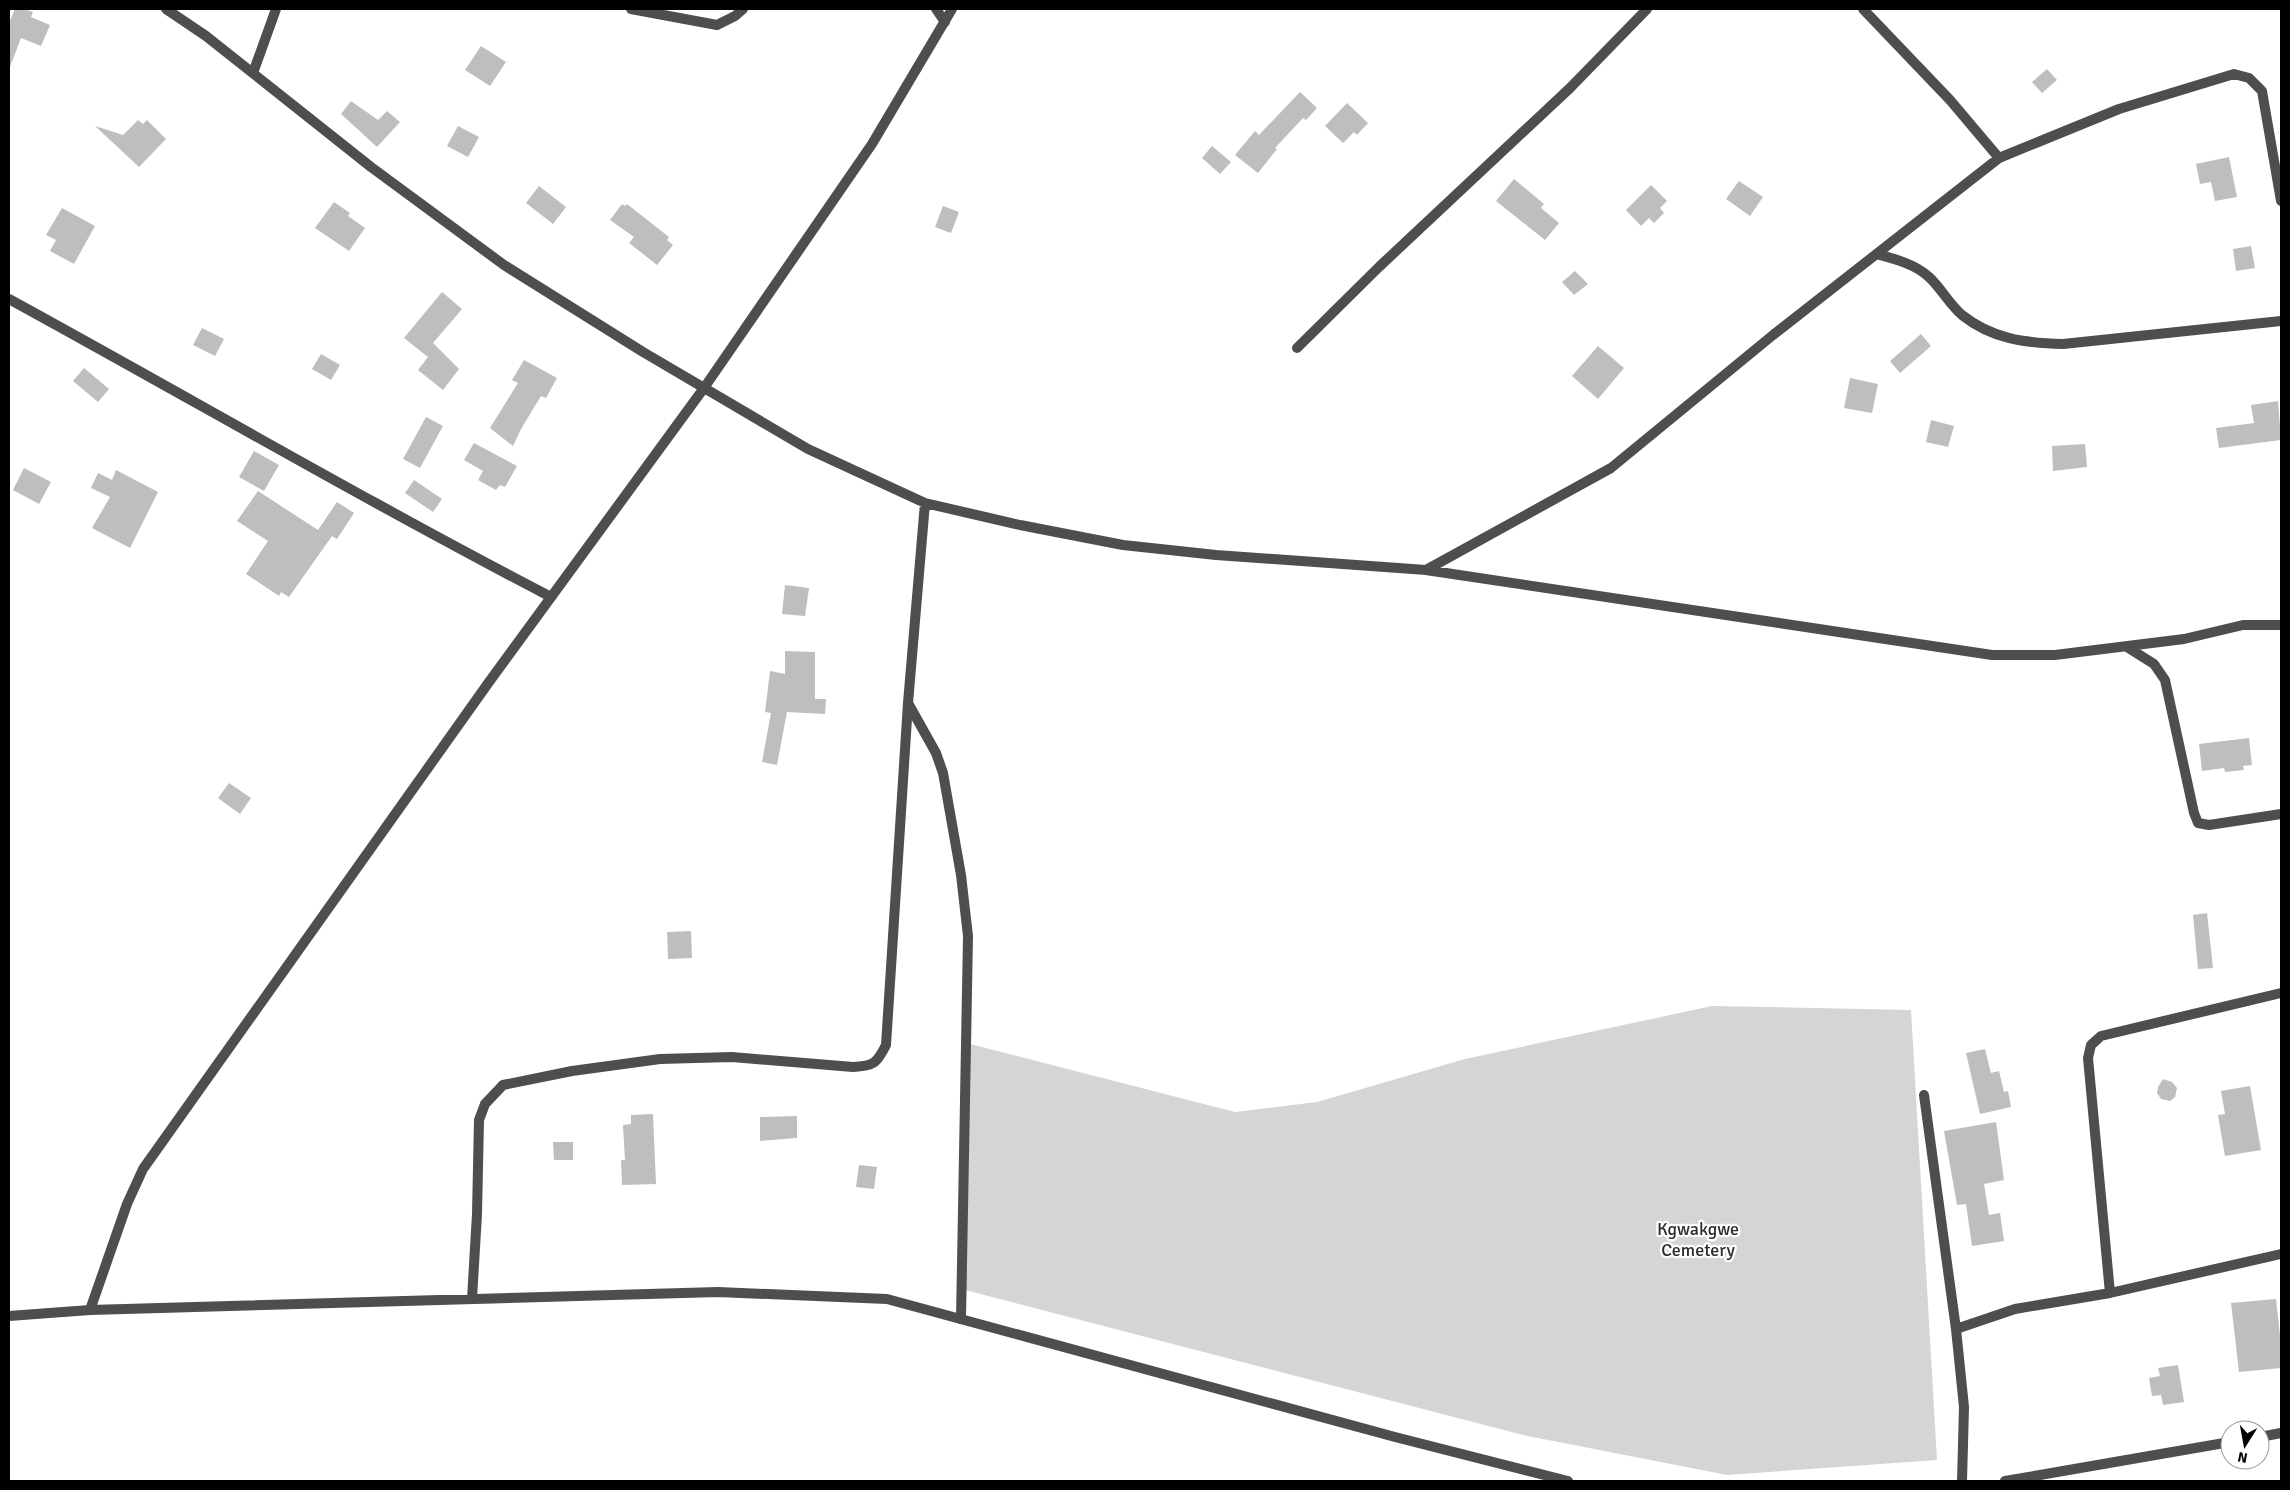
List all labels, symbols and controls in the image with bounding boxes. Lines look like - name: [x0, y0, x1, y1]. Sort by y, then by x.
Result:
- park label: Kgwakgwe Cemetery: [1657, 1218, 1739, 1261]
- north arrow: [2220, 1420, 2270, 1470]
- text: N: [2236, 1448, 2249, 1467]

